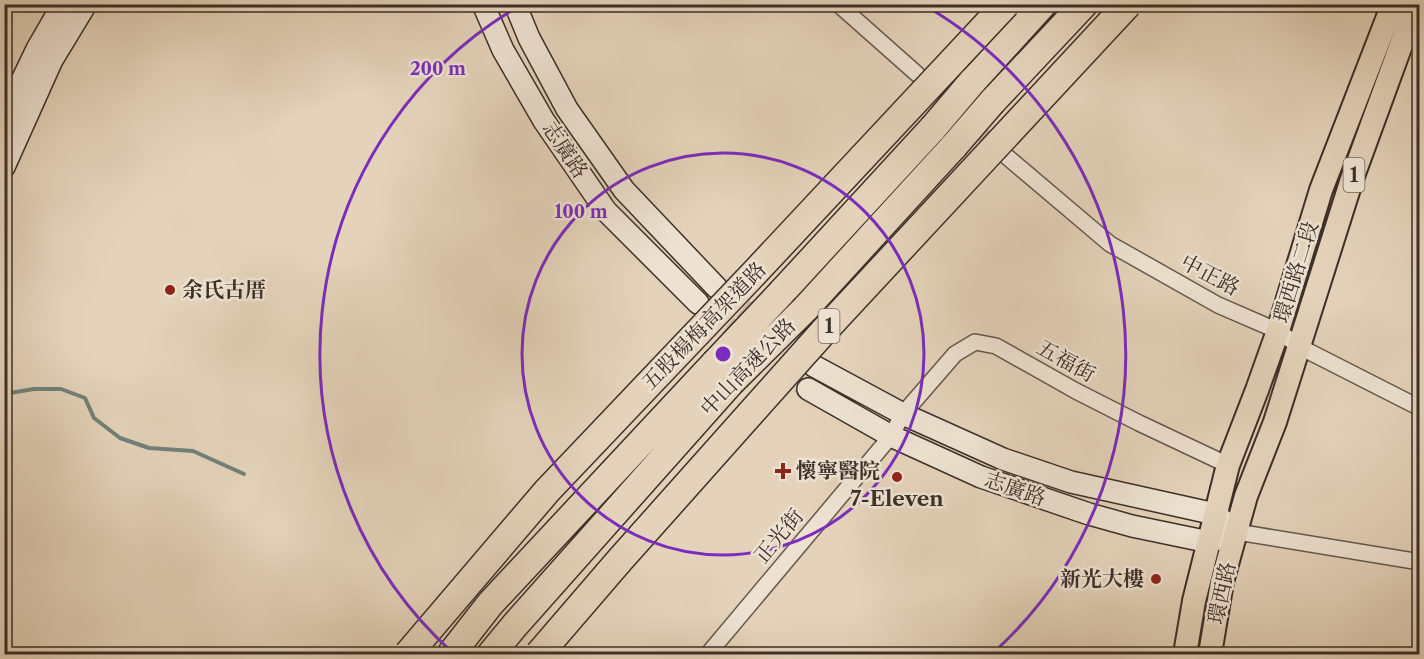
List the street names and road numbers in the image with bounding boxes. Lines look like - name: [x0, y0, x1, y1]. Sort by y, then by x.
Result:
- street label: 志廣路: [537, 117, 593, 183]
- road number: 1: [1344, 158, 1364, 192]
- street label: 環西路二段: [1268, 218, 1323, 326]
- street label: 中正路: [1177, 249, 1244, 300]
- street label: 五股楊梅高架道路: [636, 257, 771, 395]
- road number: 1: [818, 309, 840, 343]
- street label: 中山高速公路: [695, 313, 800, 421]
- street label: 五福街: [1033, 334, 1100, 387]
- street label: 志廣路: [981, 466, 1049, 511]
- street label: 正光街: [749, 504, 808, 568]
- street label: 環西路: [1203, 559, 1240, 626]

